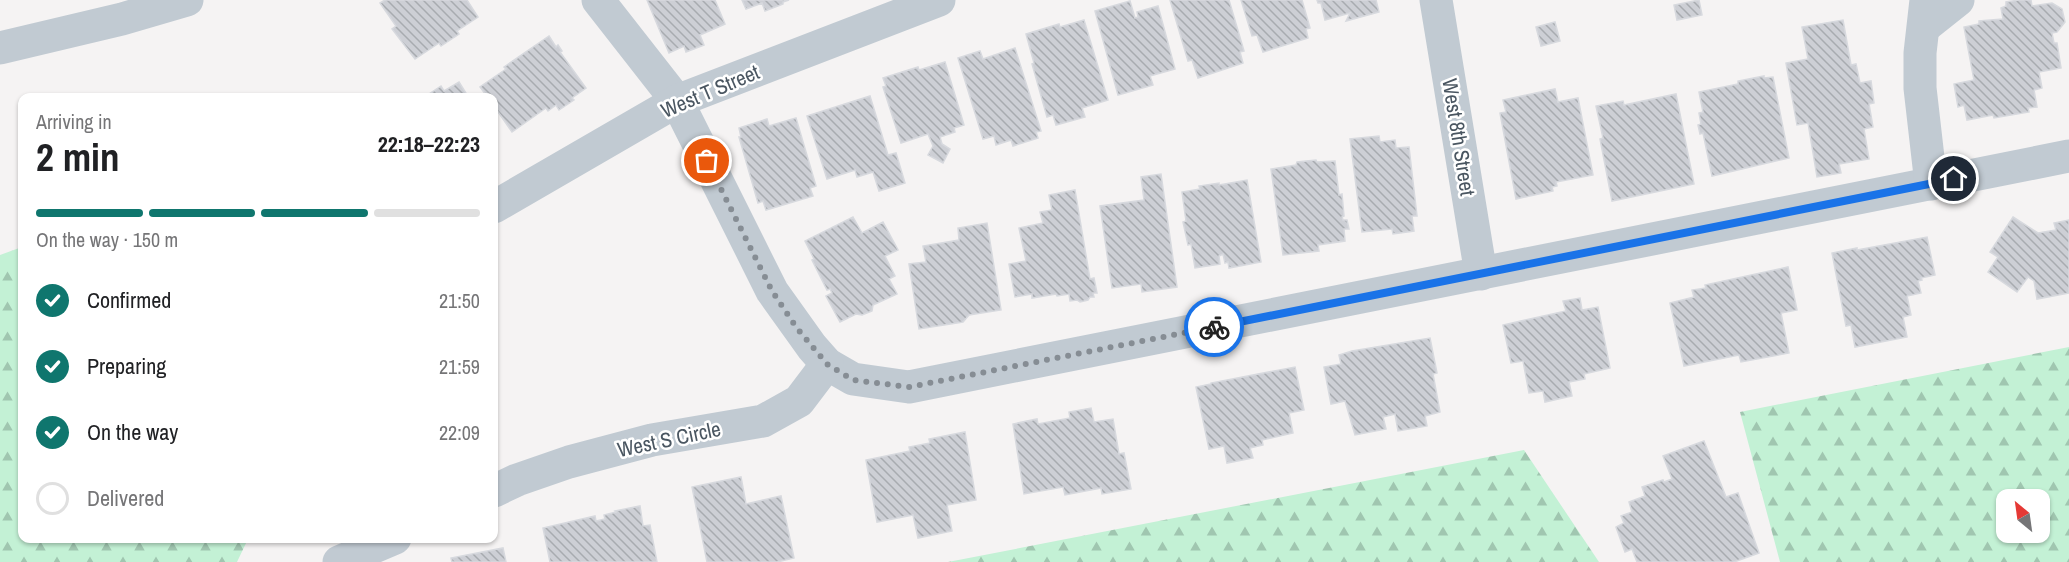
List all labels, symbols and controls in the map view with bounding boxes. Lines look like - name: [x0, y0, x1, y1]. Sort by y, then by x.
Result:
- street label: West T Street: [656, 57, 764, 125]
- street label: West 8th Street: [1435, 76, 1483, 198]
- text: Arriving in: [36, 108, 112, 135]
- text: 22:18–22:23: [378, 129, 480, 159]
- text: 2 min: [36, 131, 120, 183]
- pin: [681, 135, 732, 186]
- icon: bag: [690, 144, 723, 177]
- pin: [1928, 153, 1979, 204]
- icon: home: [1937, 162, 1970, 195]
- text: On the way · 150 m: [36, 226, 178, 253]
- icon: check: [36, 284, 69, 317]
- text: Confirmed: [87, 285, 171, 315]
- text: 21:50: [439, 287, 480, 314]
- courier: [1184, 297, 1244, 357]
- icon: bike: [1198, 311, 1231, 344]
- icon: check: [36, 350, 69, 383]
- text: Preparing: [87, 351, 166, 381]
- text: 21:59: [439, 353, 480, 380]
- street label: West S Circle: [615, 414, 723, 464]
- icon: check: [36, 416, 69, 449]
- text: On the way: [87, 417, 178, 447]
- text: 22:09: [439, 419, 480, 446]
- text: Delivered: [87, 483, 164, 513]
- north arrow: [1996, 489, 2050, 543]
- map controls: [1996, 489, 2050, 543]

